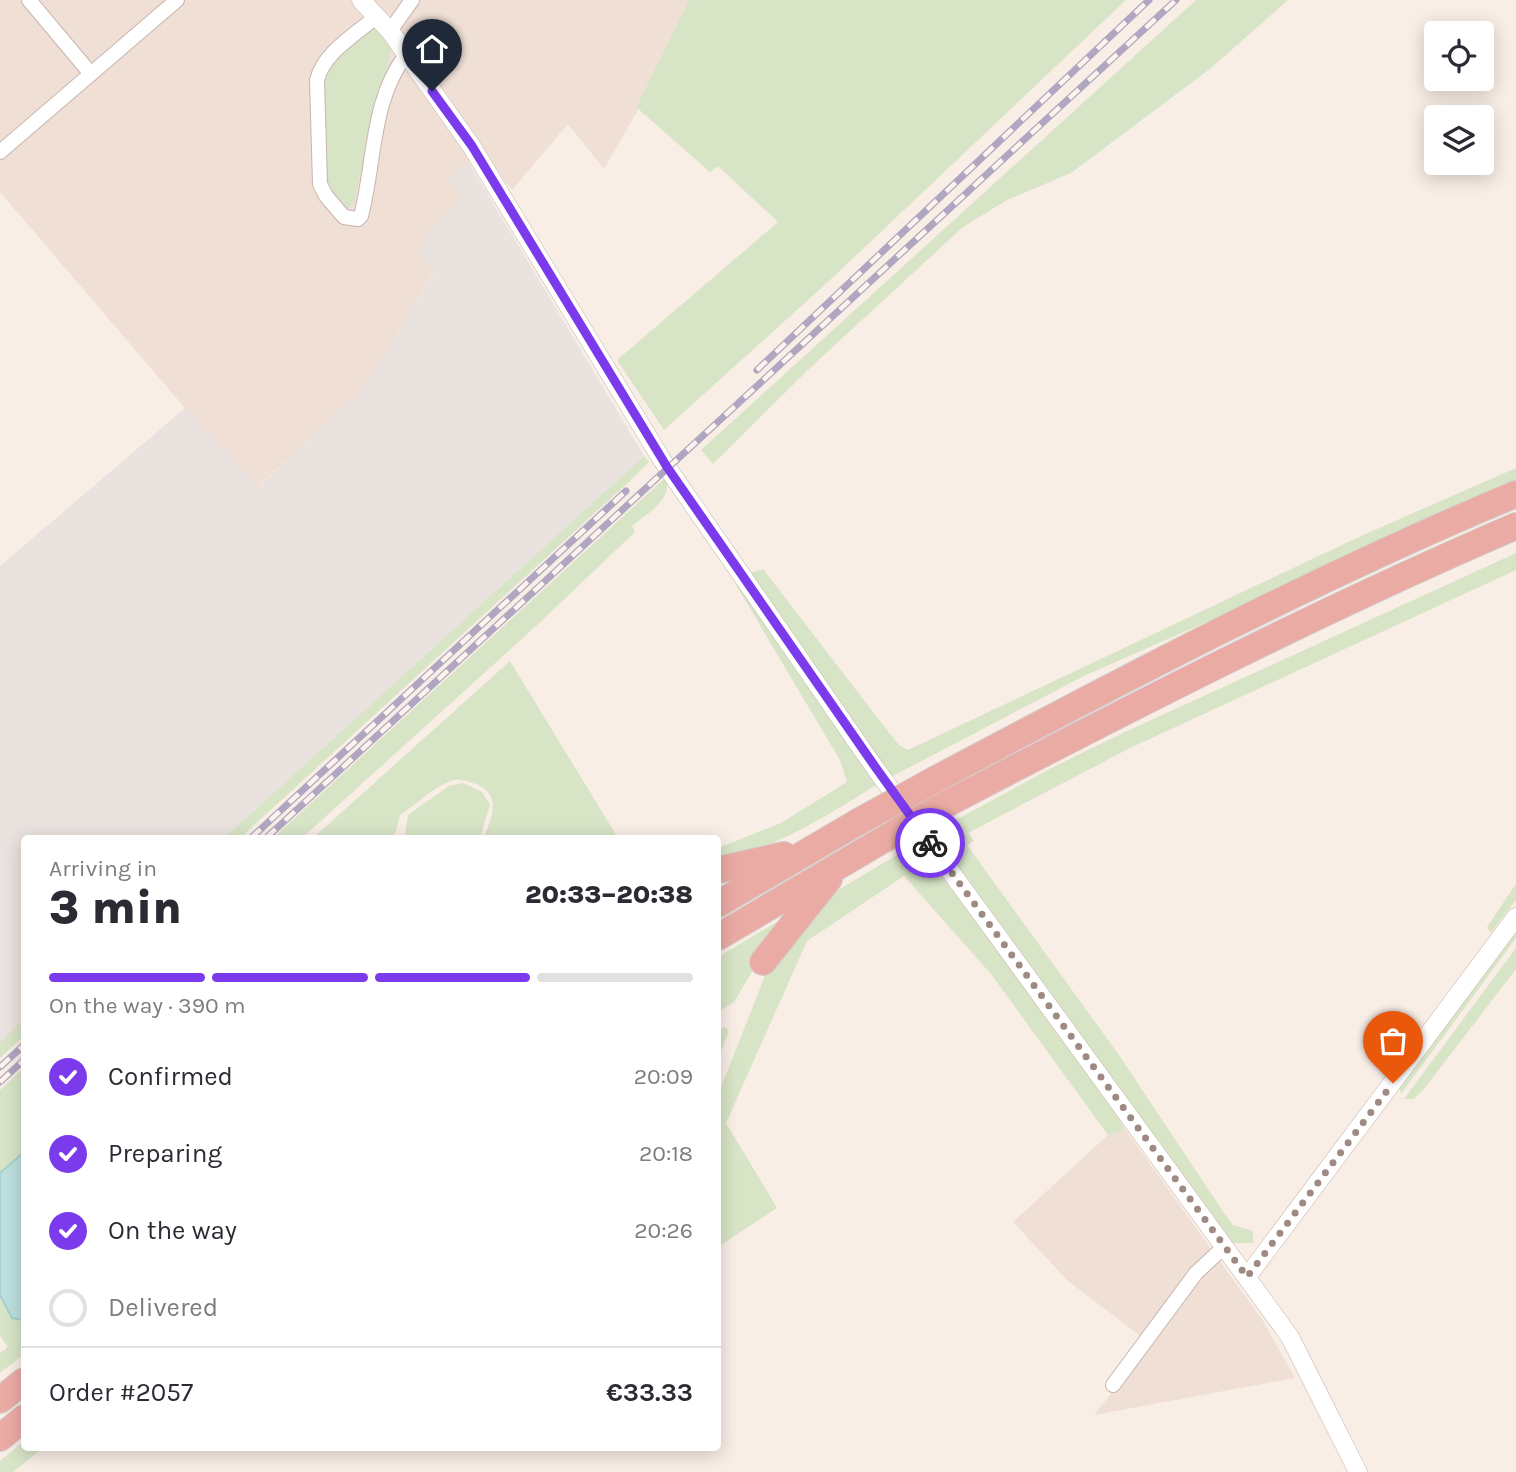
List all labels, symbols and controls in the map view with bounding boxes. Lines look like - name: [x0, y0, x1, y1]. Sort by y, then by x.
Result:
- pin: [402, 19, 462, 91]
- map controls: [1424, 21, 1494, 175]
- button: locate: [1424, 21, 1494, 91]
- icon: home: [413, 30, 451, 68]
- button: layers: [1424, 105, 1494, 175]
- courier: [895, 808, 965, 878]
- icon: bike: [911, 824, 949, 862]
- text: Arriving in: [49, 855, 157, 882]
- text: 20:33–20:38: [525, 879, 693, 910]
- text: 3 min: [49, 881, 182, 935]
- text: On the way · 390 m: [49, 992, 246, 1019]
- pin: [1363, 1011, 1423, 1083]
- icon: bag: [1374, 1022, 1412, 1060]
- icon: check: [49, 1058, 87, 1096]
- text: Confirmed: [108, 1061, 233, 1092]
- text: 20:09: [634, 1063, 693, 1090]
- icon: check: [49, 1135, 87, 1173]
- text: Preparing: [108, 1138, 222, 1169]
- text: 20:18: [639, 1140, 693, 1167]
- icon: check: [49, 1212, 87, 1250]
- text: On the way: [108, 1215, 237, 1246]
- text: 20:26: [634, 1217, 693, 1244]
- text: Delivered: [108, 1292, 218, 1323]
- text: Order #2057: [49, 1377, 193, 1408]
- text: €33.33: [606, 1377, 693, 1408]

